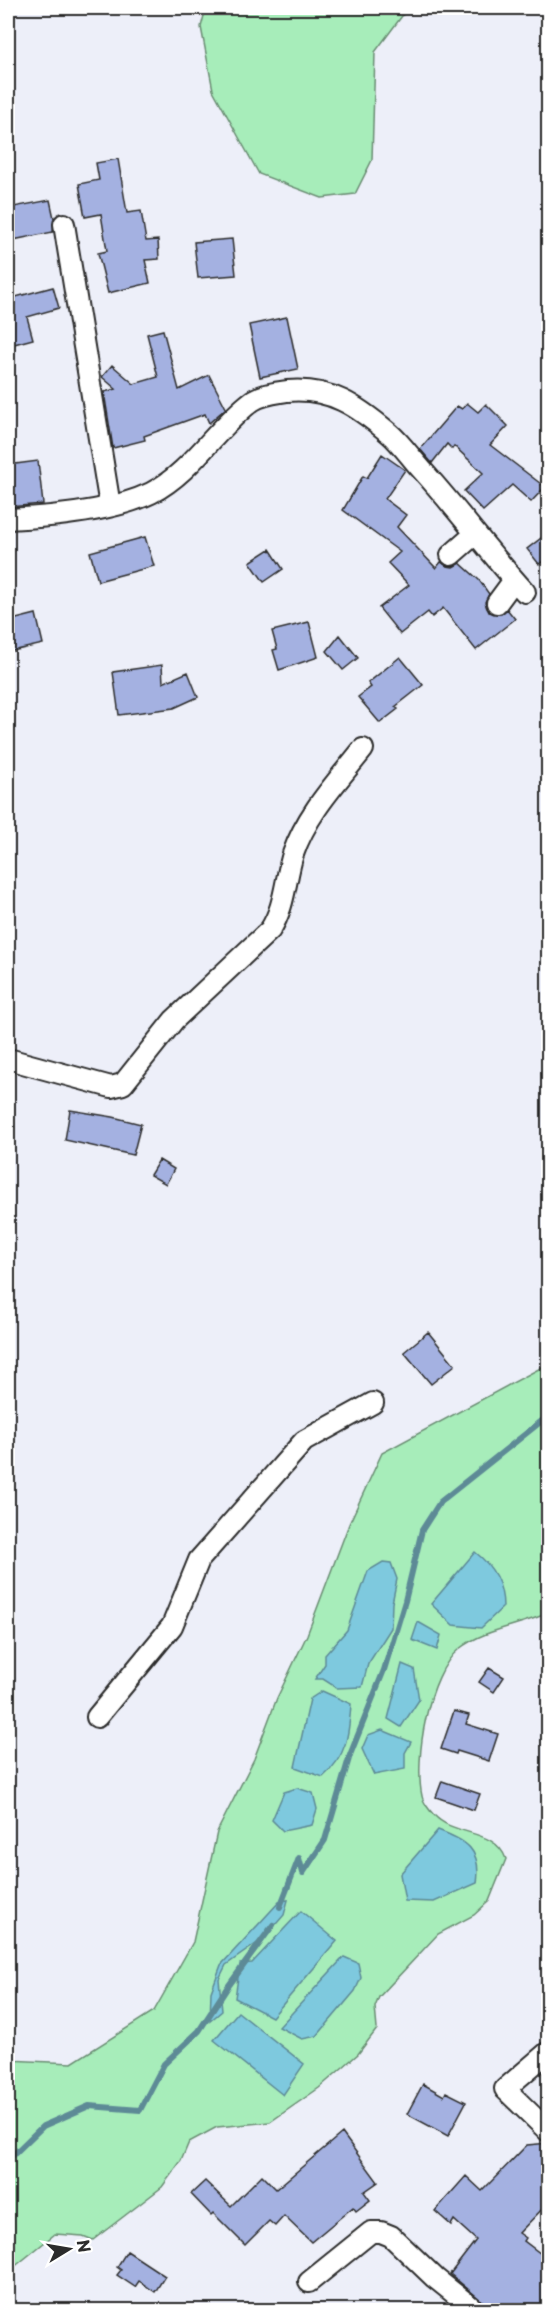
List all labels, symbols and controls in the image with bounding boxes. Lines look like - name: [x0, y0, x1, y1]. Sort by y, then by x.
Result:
- north arrow: [39, 2219, 99, 2279]
- text: N: [72, 2237, 98, 2254]

